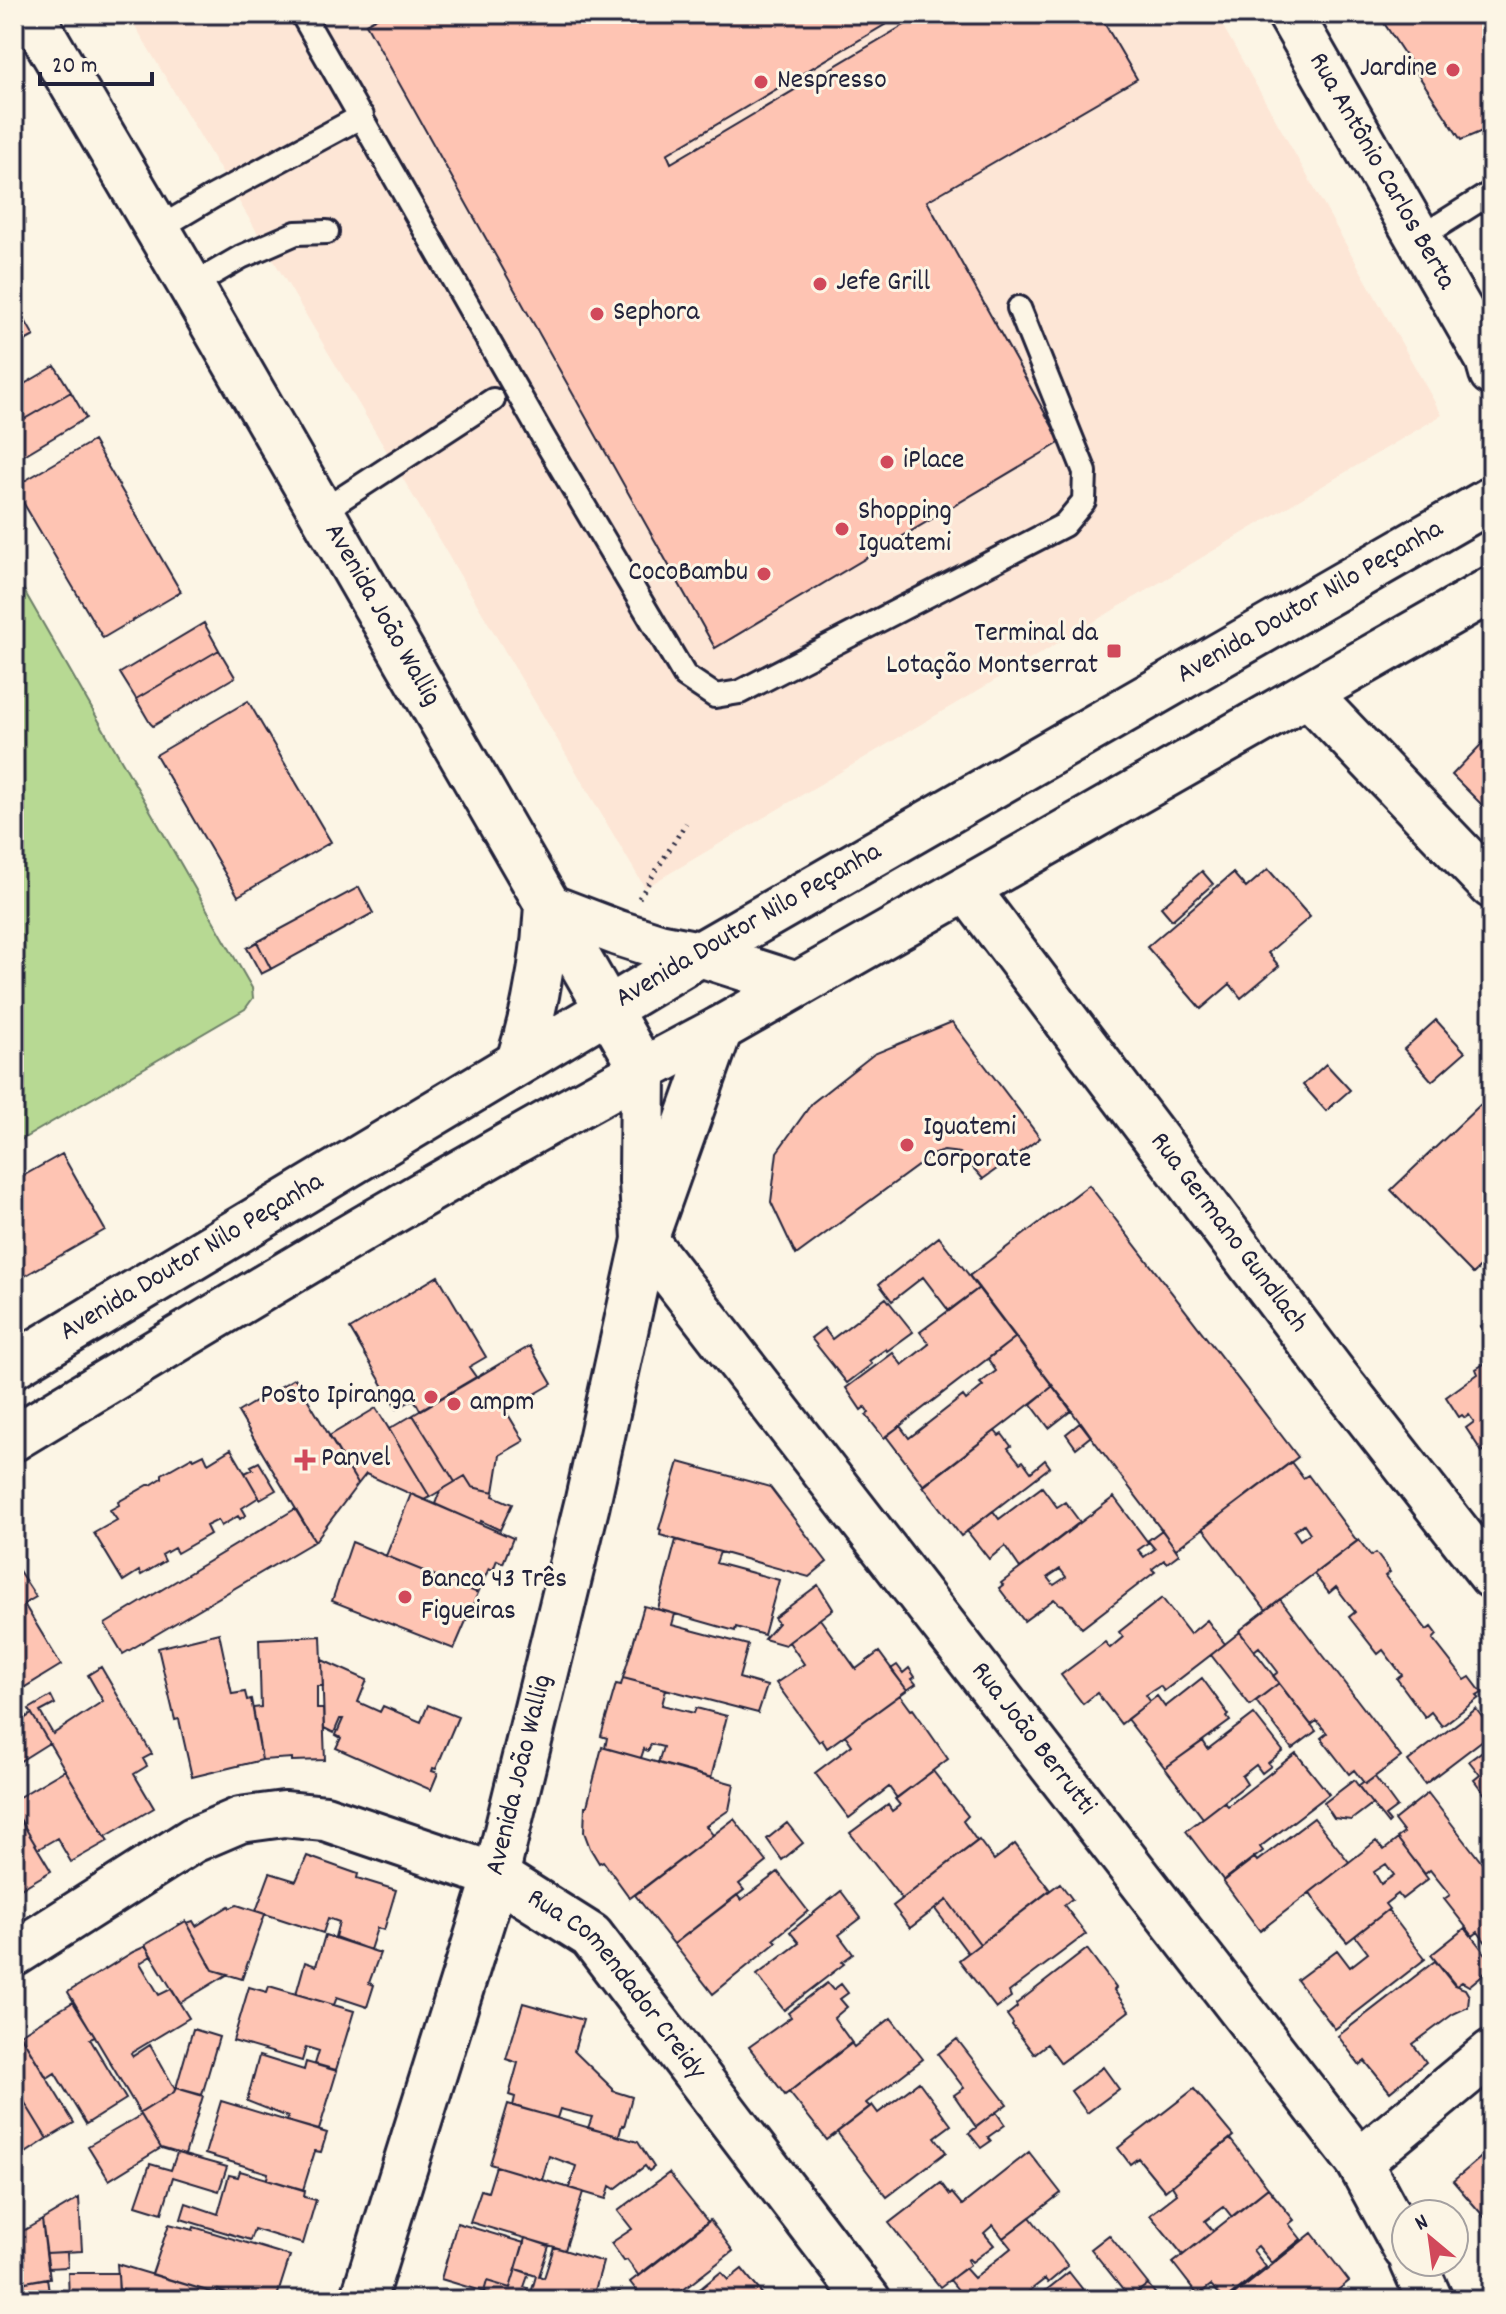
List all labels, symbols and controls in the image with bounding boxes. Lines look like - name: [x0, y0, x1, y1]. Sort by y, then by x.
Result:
- scale bar: [40, 36, 152, 86]
- street label: Rua Antônio Carlos Berta: [1297, 46, 1465, 299]
- text: 20 m: [52, 50, 98, 84]
- place label: Jardine: [1360, 50, 1437, 90]
- marker: Jardine: [1444, 61, 1462, 79]
- place label: Nespresso: [777, 62, 887, 102]
- marker: Nespresso: [752, 73, 770, 91]
- place label: Jefe Grill: [836, 264, 930, 304]
- marker: Jefe Grill: [811, 275, 829, 293]
- place label: Sephora: [613, 294, 700, 334]
- marker: Sephora: [588, 305, 606, 323]
- place label: iPlace: [903, 442, 964, 482]
- marker: iPlace: [878, 453, 896, 471]
- place label: Shopping Iguatemi: [858, 493, 952, 565]
- street label: Avenida Doutor Nilo Peçanha: [1170, 510, 1452, 696]
- street label: Avenida João Wallig: [312, 517, 450, 715]
- marker: Shopping Iguatemi: [833, 520, 851, 538]
- place label: CocoBambu: [628, 554, 748, 594]
- marker: CocoBambu: [755, 565, 773, 583]
- place label: Terminal da Lotação Montserrat: [886, 615, 1099, 687]
- marker: Terminal da Lotação Montserrat: [1105, 642, 1123, 660]
- street label: Avenida Doutor Nilo Peçanha: [609, 833, 890, 1020]
- place label: Iguatemi Corporate: [923, 1109, 1031, 1181]
- street label: Rua Germano Gundlach: [1138, 1125, 1317, 1342]
- marker: Iguatemi Corporate: [898, 1136, 916, 1154]
- street label: Avenida Doutor Nilo Peçanha: [53, 1163, 333, 1353]
- place label: Posto Ipiranga: [260, 1377, 416, 1417]
- place label: ampm: [470, 1384, 535, 1424]
- marker: Posto Ipiranga: [422, 1388, 440, 1406]
- marker: ampm: [445, 1395, 463, 1413]
- place label: Panvel: [321, 1440, 391, 1480]
- marker: Panvel: [296, 1451, 314, 1469]
- place label: Banca 43 Três Figueiras: [421, 1561, 567, 1633]
- marker: Banca 43 Três Figueiras: [396, 1588, 414, 1606]
- street label: Rua João Berrutti: [959, 1654, 1104, 1825]
- street label: Avenida João Wallig: [477, 1671, 564, 1880]
- street label: Rua Comendador Creidy: [518, 1880, 715, 2090]
- north arrow: [1390, 2198, 1470, 2278]
- text: N: [1410, 2207, 1434, 2240]

